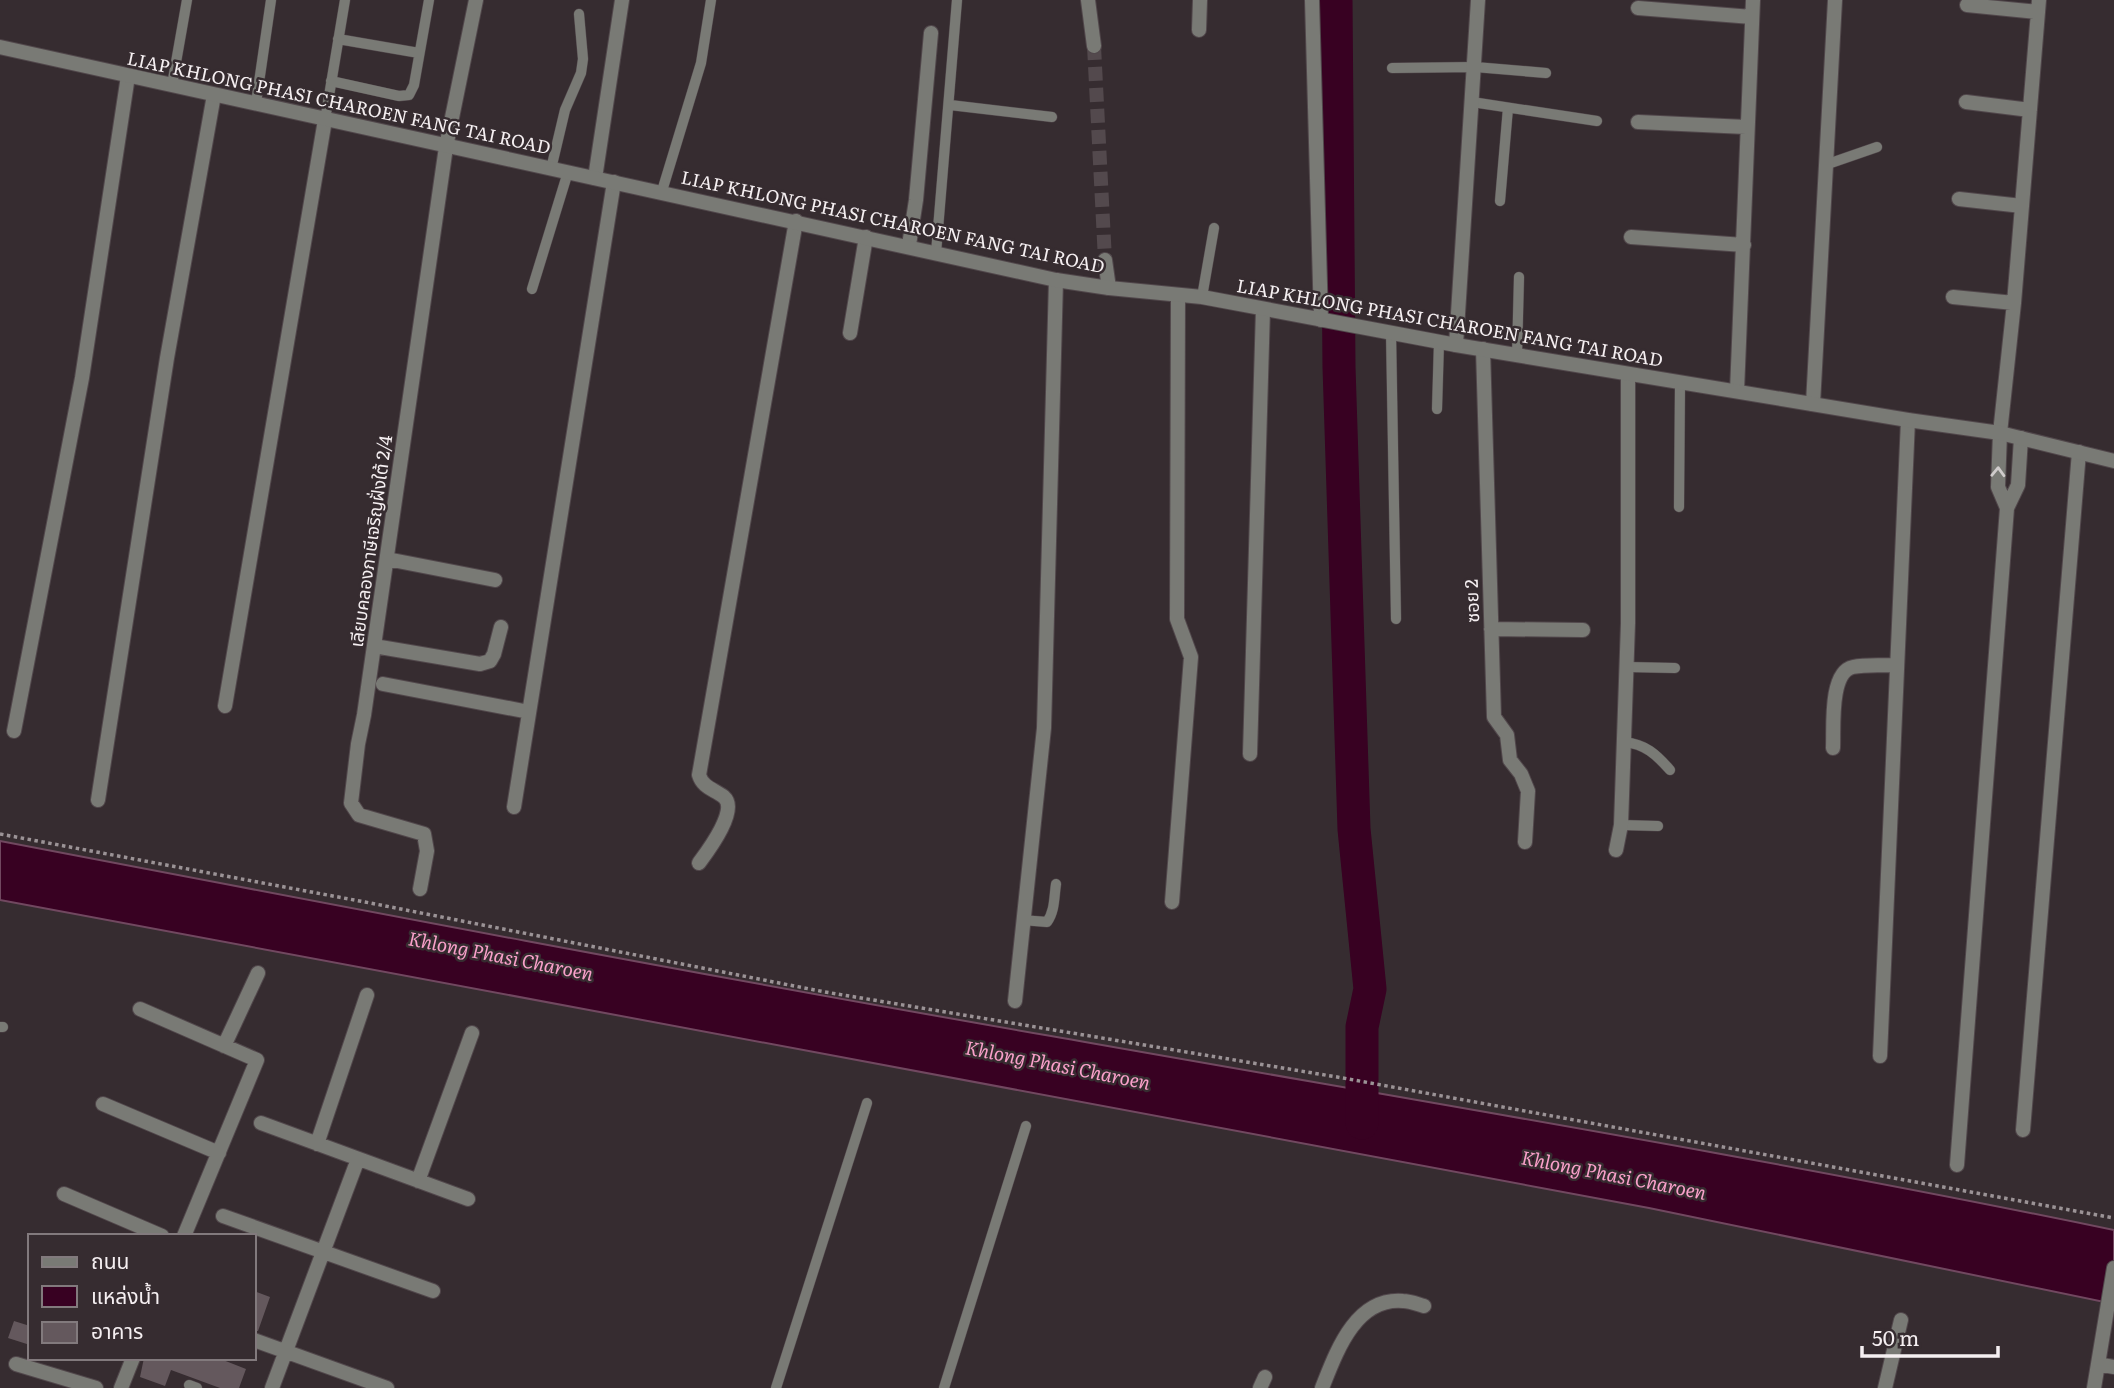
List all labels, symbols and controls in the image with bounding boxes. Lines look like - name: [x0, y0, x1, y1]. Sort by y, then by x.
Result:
- street label: LIAP KHLONG PHASI CHAROEN FANG TAI ROAD: [125, 44, 553, 160]
- street label: LIAP KHLONG PHASI CHAROEN FANG TAI ROAD: [679, 163, 1107, 279]
- street label: LIAP KHLONG PHASI CHAROEN FANG TAI ROAD: [1235, 271, 1665, 373]
- street label: เลียบคลองภาษีเจริญฝั่งใต้ 2/4: [342, 433, 398, 649]
- one-way arrow: [1990, 466, 2005, 477]
- street label: ซอย 2: [1457, 579, 1485, 623]
- water label: Khlong Phasi Charoen: [406, 923, 597, 987]
- water label: Khlong Phasi Charoen: [963, 1032, 1154, 1096]
- water label: Khlong Phasi Charoen: [1519, 1142, 1710, 1206]
- legend: [28, 1234, 256, 1360]
- text: ถนน: [91, 1244, 129, 1275]
- text: แหล่งน้ำ: [91, 1279, 160, 1310]
- text: อาคาร: [91, 1314, 143, 1345]
- scale bar: [1862, 1314, 1998, 1358]
- text: 50 m: [1872, 1321, 1919, 1352]

